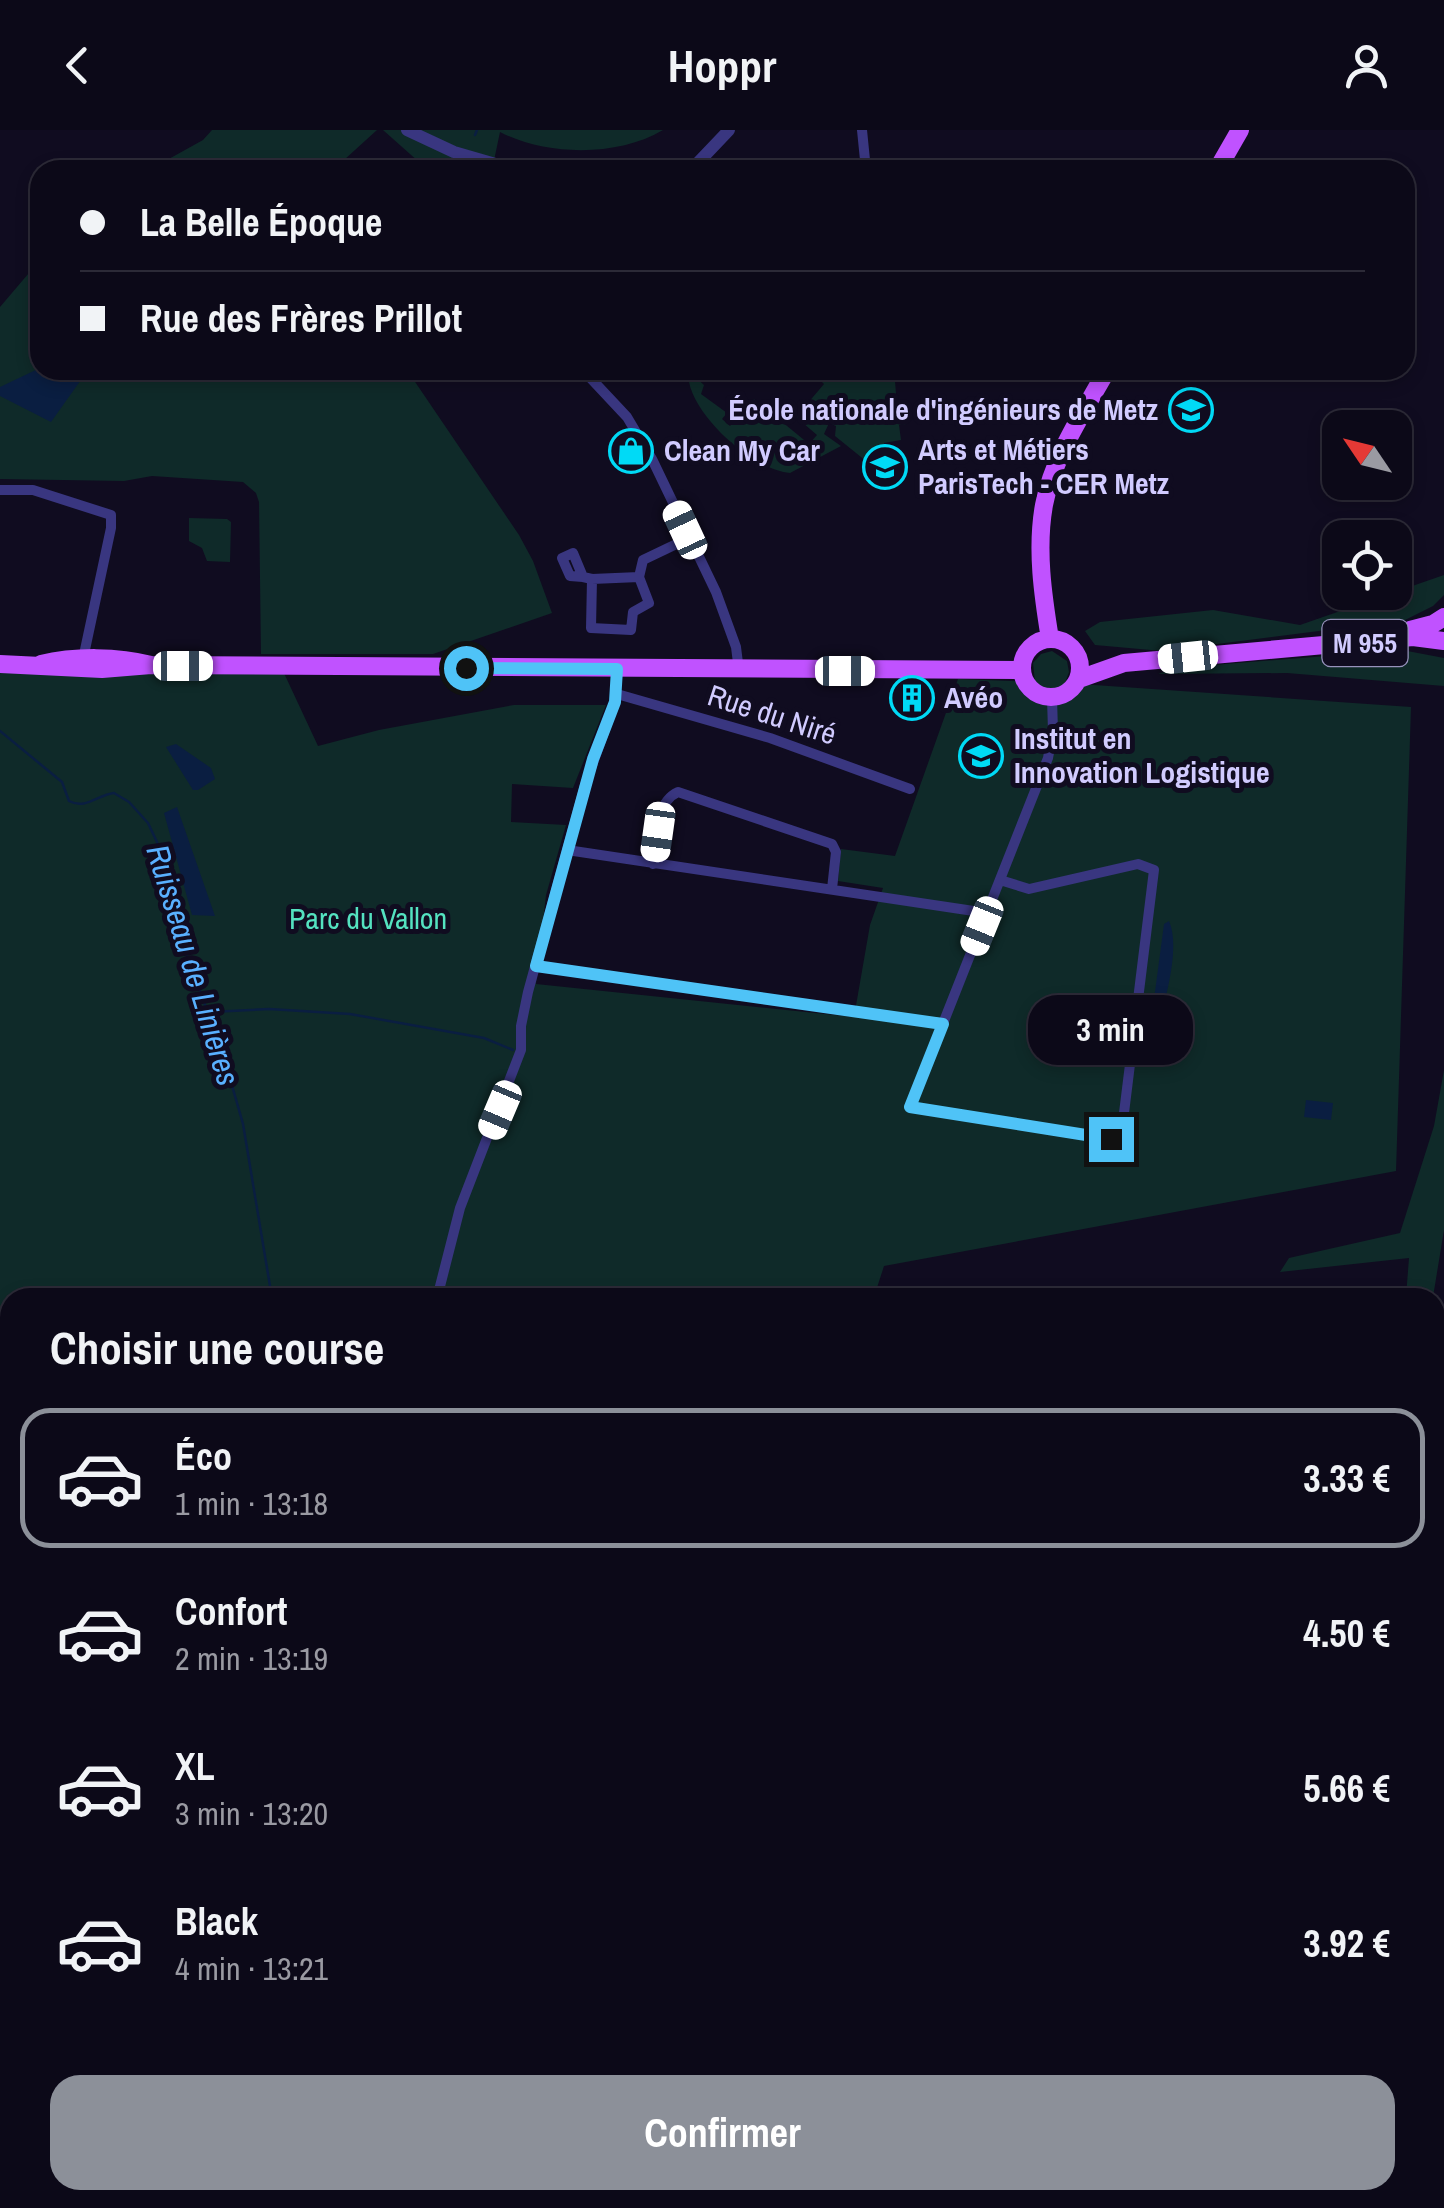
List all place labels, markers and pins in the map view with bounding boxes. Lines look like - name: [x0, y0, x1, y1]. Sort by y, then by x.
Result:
- school or university icon: École nationale d'ingénieurs de Metz: [1168, 387, 1214, 433]
- place label: École nationale d'ingénieurs de Metz: [728, 389, 1158, 429]
- shop icon: Clean My Car: [608, 428, 654, 474]
- place label: Arts et Métiers ParisTech - CER Metz: [918, 429, 1169, 503]
- place label: Clean My Car: [664, 430, 820, 470]
- school or university icon: Arts et Métiers ParisTech - CER Metz: [862, 444, 908, 490]
- building icon: Avéo: [889, 675, 935, 721]
- place label: Avéo: [944, 677, 1003, 717]
- place label: Institut en Innovation Logistique: [1014, 718, 1270, 792]
- school or university icon: Institut en Innovation Logistique: [958, 733, 1004, 779]

